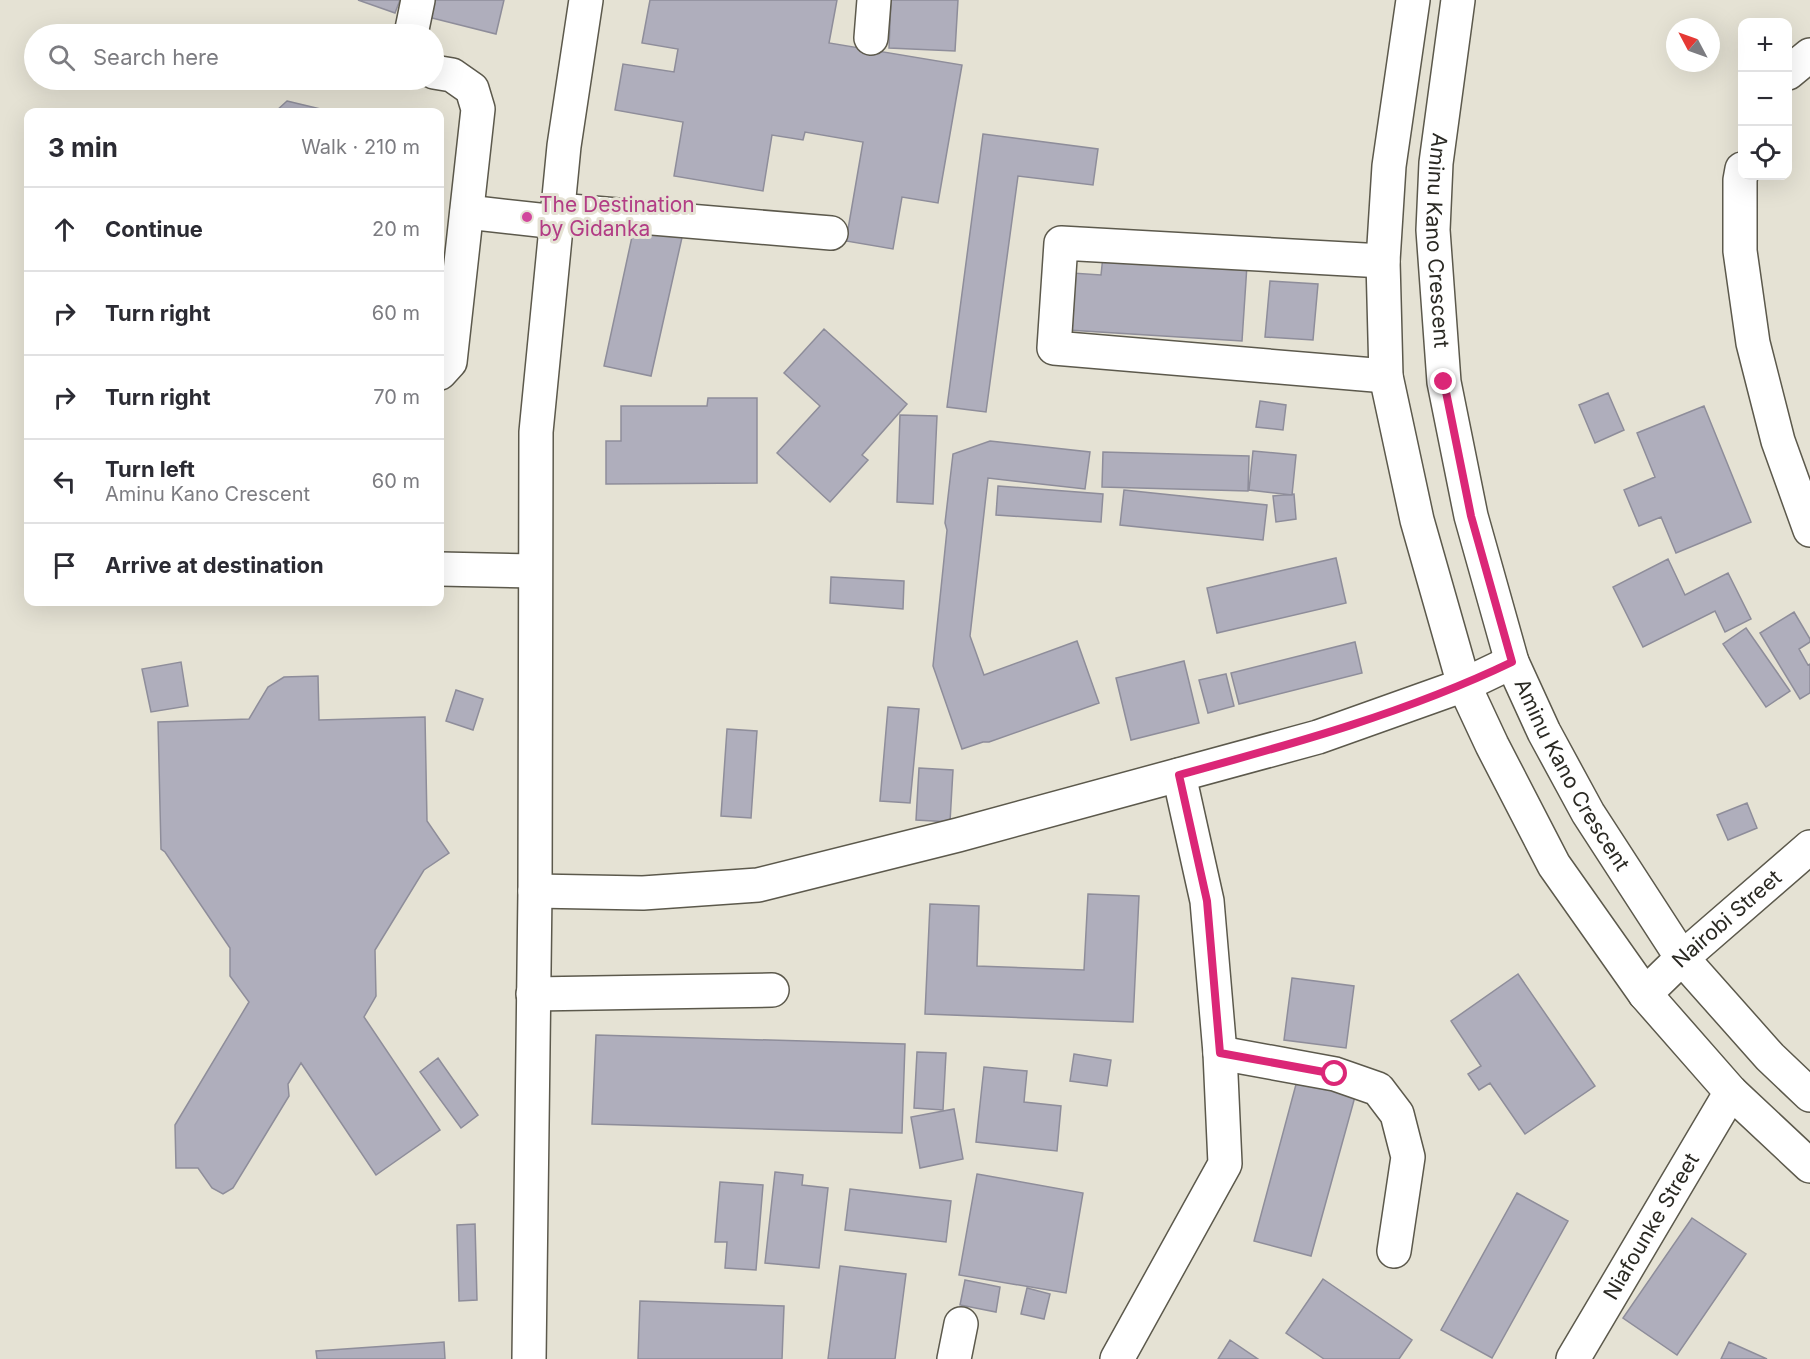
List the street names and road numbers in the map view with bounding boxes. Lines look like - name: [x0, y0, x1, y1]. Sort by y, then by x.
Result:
- street label: Aminu Kano Crescent: [1421, 132, 1455, 349]
- street label: Aminu Kano Crescent: [1509, 675, 1635, 875]
- street label: Nairobi Street: [1667, 865, 1786, 973]
- street label: Niafounke Street: [1598, 1148, 1704, 1304]

